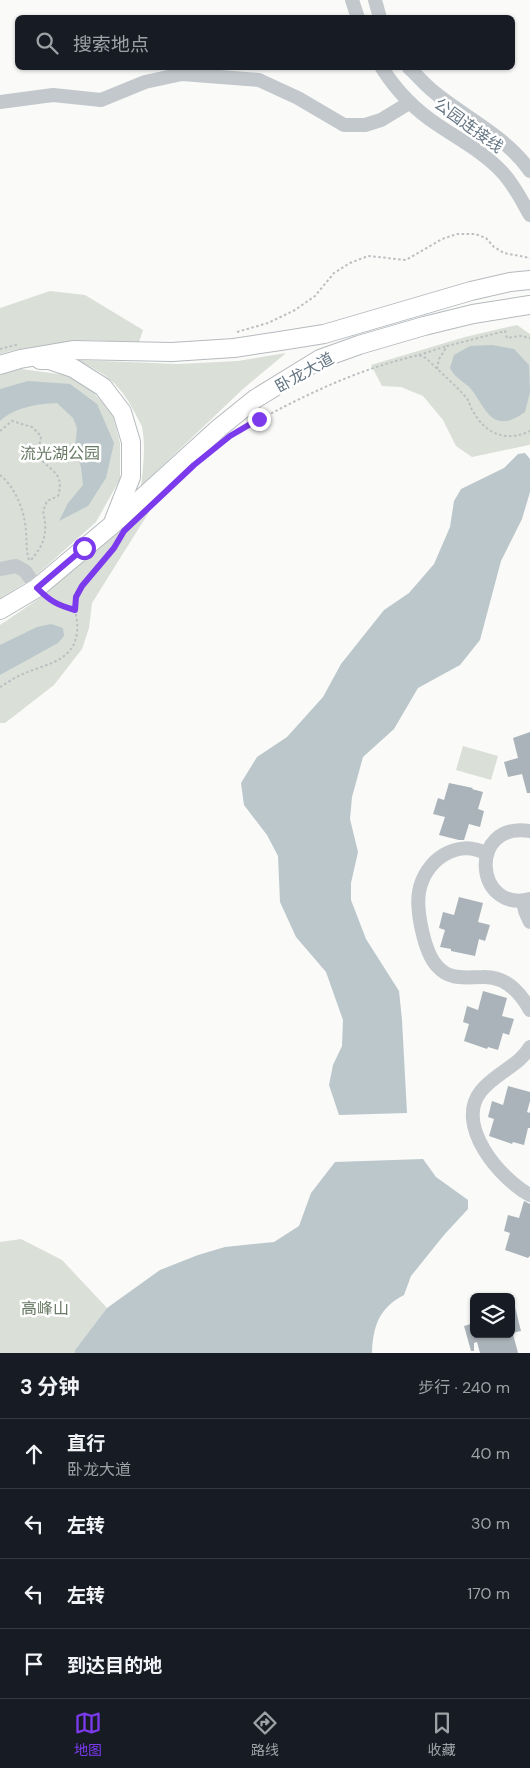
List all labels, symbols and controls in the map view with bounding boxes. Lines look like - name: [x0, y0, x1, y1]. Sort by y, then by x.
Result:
- search box: [15, 15, 515, 70]
- icon: search: [33, 29, 61, 57]
- text: 搜索地点: [73, 32, 149, 57]
- street label: 公园连接线: [430, 93, 507, 157]
- street label: 卧龙大道: [271, 348, 337, 397]
- route end: [248, 408, 271, 431]
- park label: 流光湖公园: [20, 443, 100, 464]
- route start: [73, 537, 96, 560]
- map controls: [470, 1293, 515, 1338]
- button: layers: [470, 1293, 515, 1338]
- park label: 高峰山: [21, 1298, 69, 1319]
- text: 3 分钟: [20, 1373, 80, 1401]
- text: 步行 · 240 m: [418, 1377, 510, 1398]
- text: 直行: [67, 1431, 105, 1456]
- icon: ahead: [20, 1440, 48, 1468]
- text: 40 m: [471, 1443, 510, 1464]
- text: 卧龙大道: [67, 1459, 131, 1480]
- icon: left: [20, 1510, 48, 1538]
- text: 左转: [67, 1513, 105, 1538]
- text: 30 m: [471, 1513, 510, 1534]
- icon: left: [20, 1580, 48, 1608]
- text: 左转: [67, 1583, 105, 1608]
- text: 170 m: [467, 1583, 510, 1604]
- icon: arrive: [20, 1650, 48, 1678]
- text: 到达目的地: [67, 1653, 162, 1678]
- tab: 地图: [74, 1709, 102, 1759]
- tab: 路线: [251, 1709, 279, 1759]
- tab: 收藏: [428, 1709, 456, 1759]

